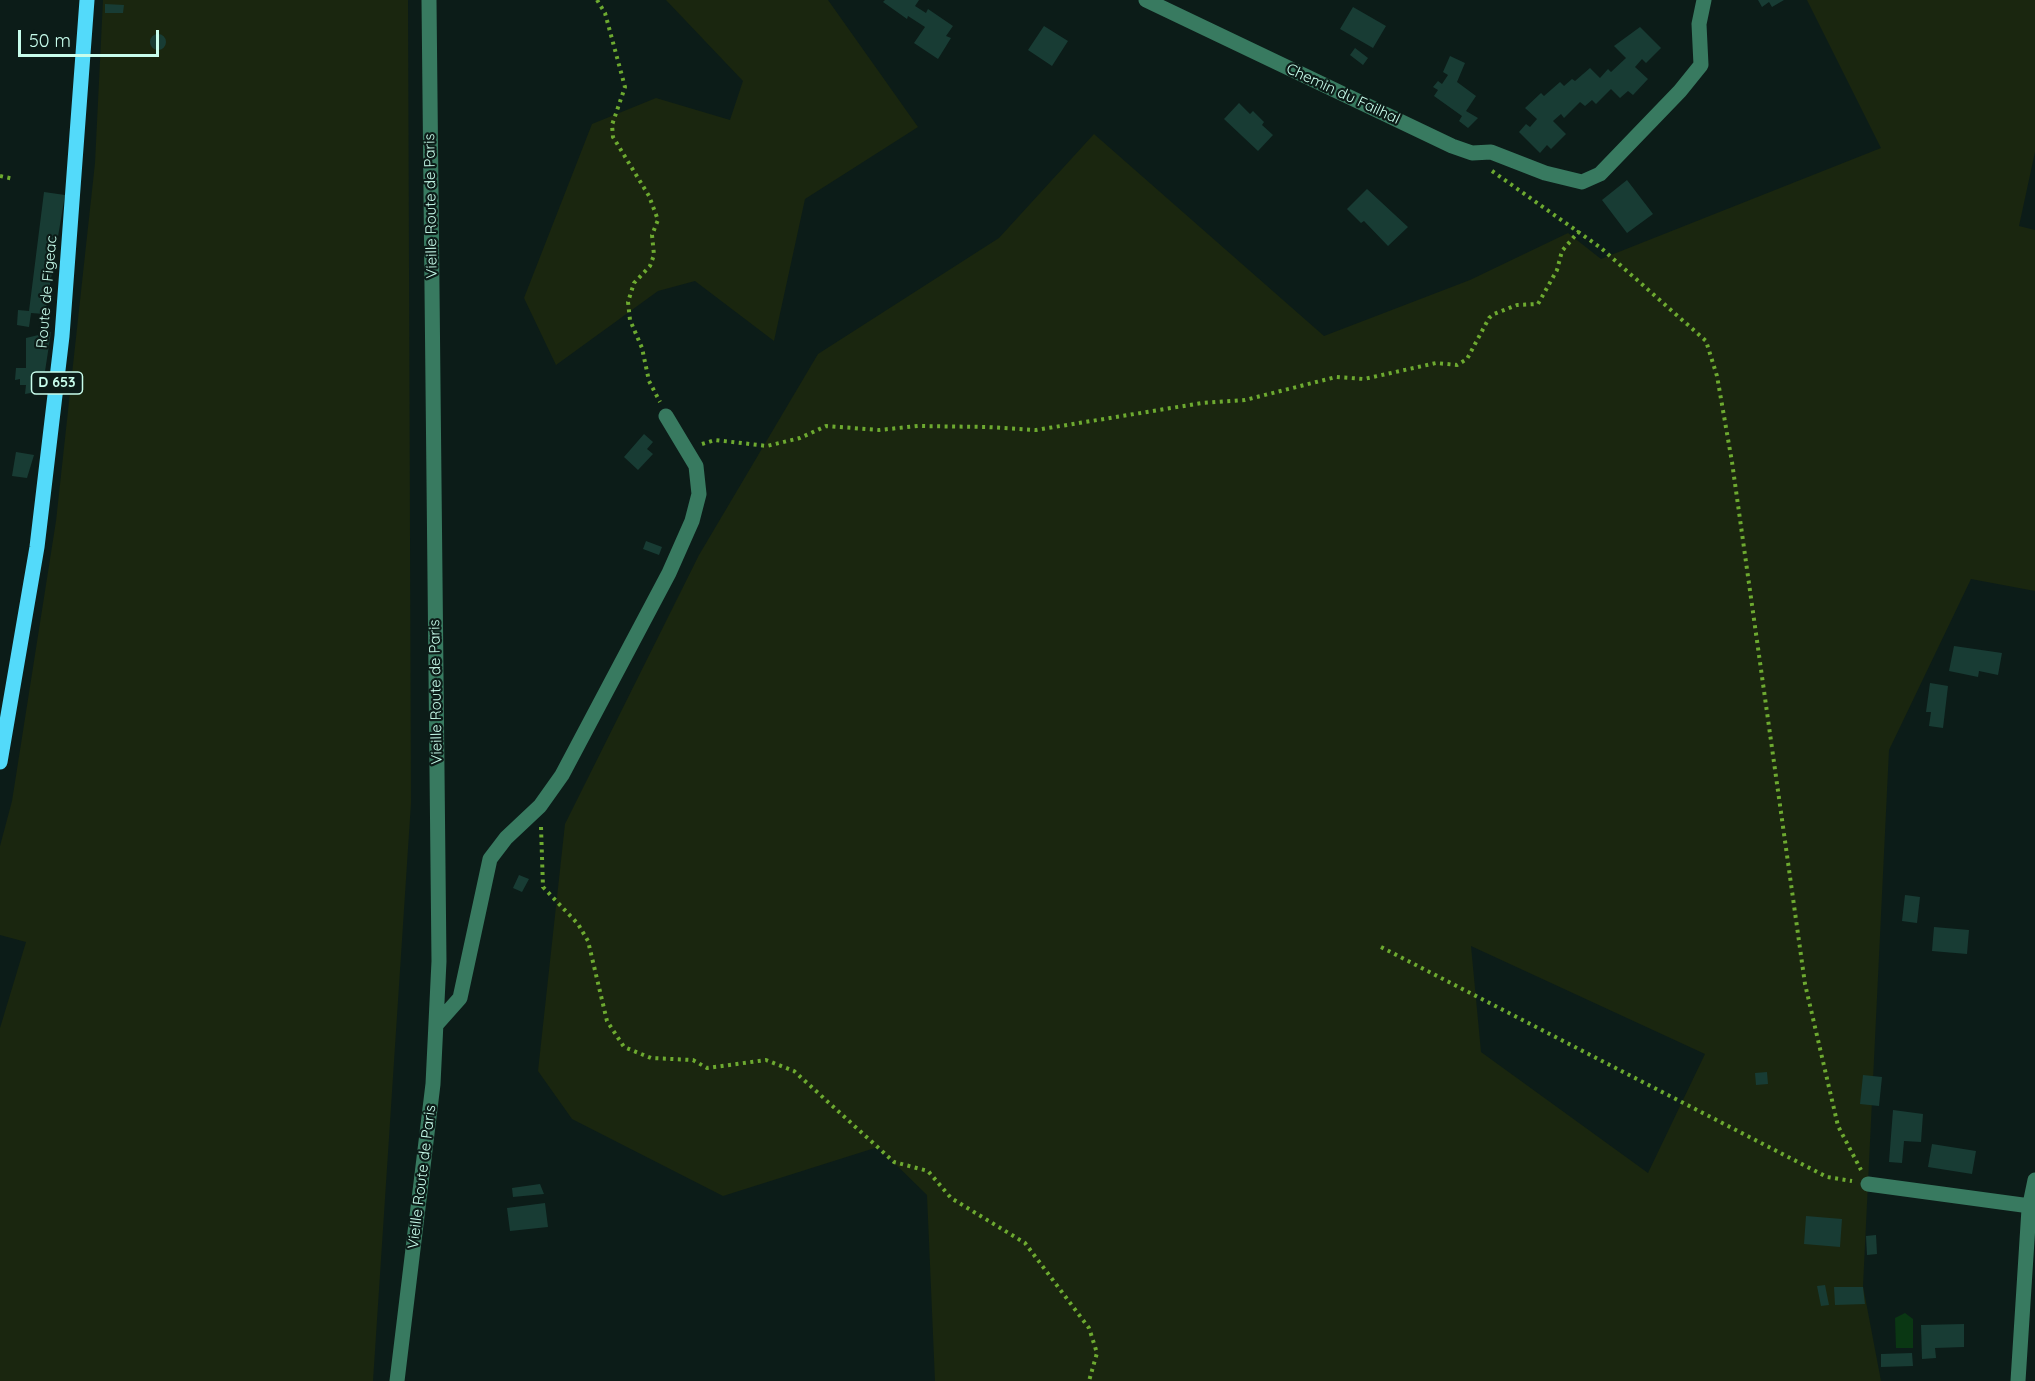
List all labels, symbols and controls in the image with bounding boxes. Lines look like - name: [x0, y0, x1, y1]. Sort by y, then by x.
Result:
- scale bar: [21, 18, 162, 56]
- text: 50 m: [29, 29, 71, 52]
- street label: Chemin du Failhal: [1283, 60, 1403, 128]
- street label: Vieille Route de Paris: [421, 133, 441, 279]
- street label: Route de Figeac: [33, 235, 61, 349]
- road number: D 653: [32, 372, 82, 394]
- street label: Vieille Route de Paris: [426, 619, 446, 765]
- street label: Vieille Route de Paris: [404, 1104, 440, 1250]

